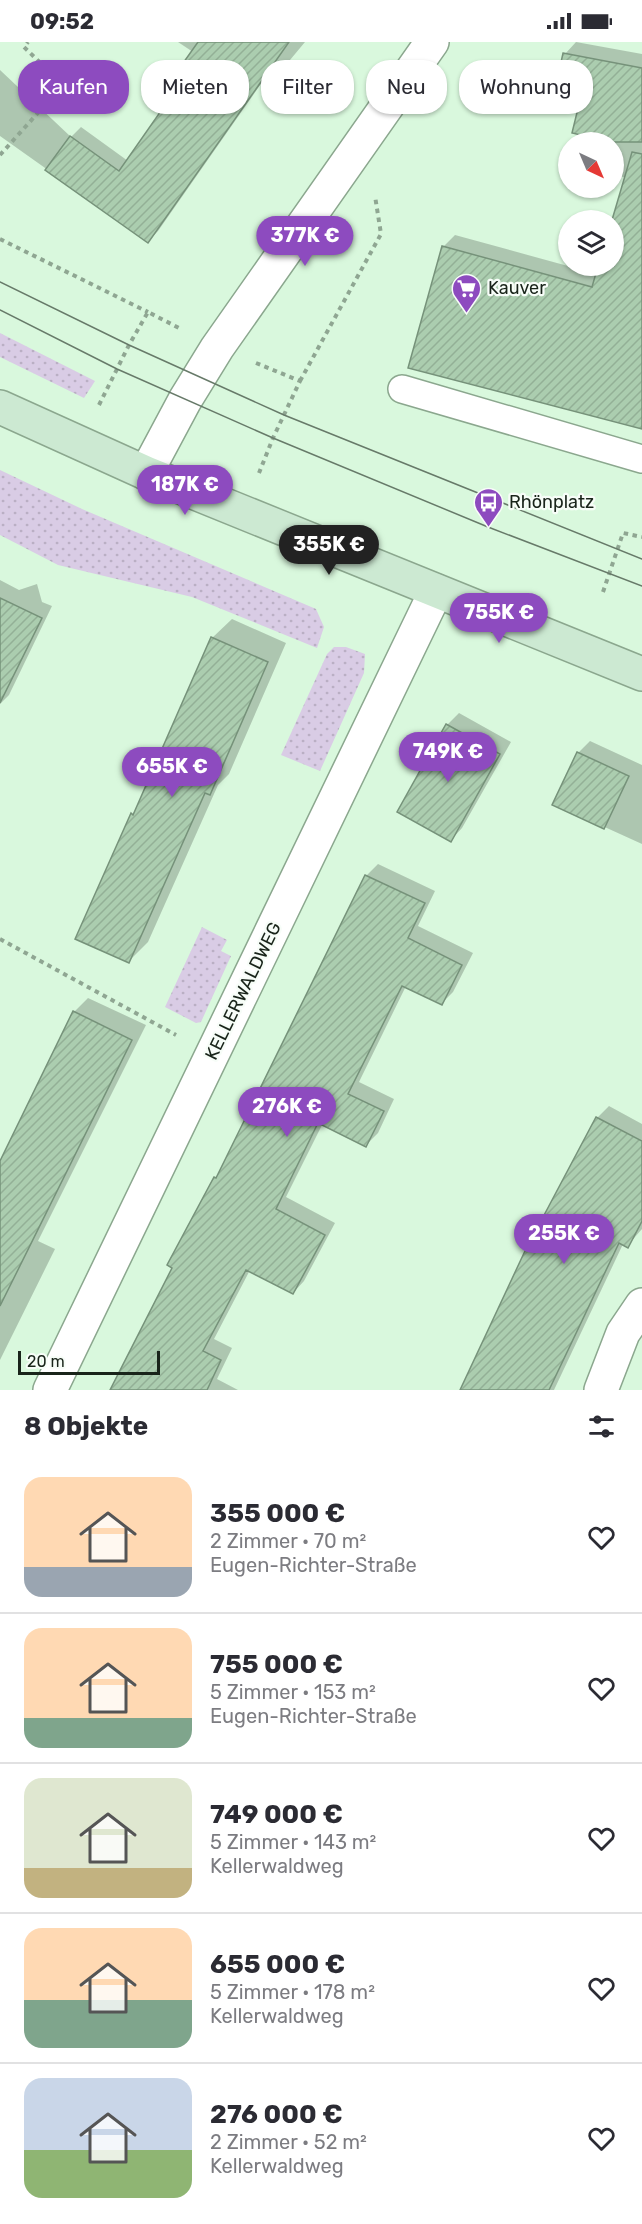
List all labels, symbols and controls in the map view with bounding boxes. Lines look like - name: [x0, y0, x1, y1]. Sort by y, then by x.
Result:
- text: 09:52: [30, 8, 94, 35]
- chip: Kaufen: [18, 60, 129, 114]
- chip: Mieten: [141, 60, 249, 114]
- chip: Filter: [261, 60, 354, 114]
- chip: Neu: [366, 60, 447, 114]
- chip: Wohnung: [459, 60, 593, 114]
- north arrow: [558, 132, 624, 198]
- map controls: [558, 132, 624, 276]
- button: layers: [558, 210, 624, 276]
- pin: 377K €: [256, 216, 354, 267]
- text: 377K €: [270, 223, 340, 247]
- supermarket icon: Kauver: [451, 272, 483, 314]
- place label: Kauver: [488, 277, 546, 299]
- pin: 187K €: [136, 465, 234, 516]
- text: 187K €: [151, 472, 219, 496]
- bus stop icon: Rhönplatz: [472, 486, 504, 528]
- place label: Rhönplatz: [509, 491, 594, 513]
- pin: 355K €: [280, 525, 378, 576]
- text: 355K €: [293, 532, 365, 556]
- pin: 755K €: [450, 593, 548, 644]
- text: 755K €: [464, 600, 534, 624]
- pin: 749K €: [399, 732, 497, 783]
- text: 749K €: [413, 739, 483, 763]
- pin: 655K €: [123, 747, 221, 798]
- text: 655K €: [136, 754, 208, 778]
- street label: KELLERWALDWEG: [200, 919, 286, 1063]
- pin: 276K €: [238, 1087, 336, 1138]
- text: 276K €: [252, 1094, 322, 1118]
- pin: 255K €: [515, 1214, 613, 1265]
- text: 255K €: [528, 1221, 600, 1245]
- scale bar: [18, 1348, 160, 1376]
- text: 20 m: [27, 1352, 65, 1371]
- icon: filters: [585, 1410, 618, 1443]
- text: 8 Objekte: [24, 1411, 148, 1442]
- text: 355 000 €: [210, 1498, 345, 1529]
- icon: home: [72, 1501, 144, 1573]
- icon: heart: [585, 1521, 618, 1554]
- text: 2 Zimmer · 70 m²: [210, 1529, 366, 1553]
- text: Eugen-Richter-Straße: [210, 1553, 417, 1577]
- text: 755 000 €: [210, 1649, 343, 1680]
- icon: home: [72, 1652, 144, 1724]
- icon: heart: [585, 1672, 618, 1705]
- text: 5 Zimmer · 153 m²: [210, 1680, 376, 1704]
- text: Eugen-Richter-Straße: [210, 1704, 417, 1728]
- text: 749 000 €: [210, 1799, 343, 1830]
- icon: home: [72, 1802, 144, 1874]
- icon: heart: [585, 1822, 618, 1855]
- text: 5 Zimmer · 143 m²: [210, 1830, 376, 1854]
- text: Kellerwaldweg: [210, 1854, 344, 1878]
- text: 655 000 €: [210, 1949, 345, 1980]
- icon: home: [72, 1952, 144, 2024]
- icon: heart: [585, 1972, 618, 2005]
- text: 5 Zimmer · 178 m²: [210, 1980, 375, 2004]
- text: Kellerwaldweg: [210, 2004, 344, 2028]
- text: 276 000 €: [210, 2099, 343, 2130]
- icon: home: [72, 2102, 144, 2174]
- icon: heart: [585, 2122, 618, 2155]
- text: 2 Zimmer · 52 m²: [210, 2130, 367, 2154]
- text: Kellerwaldweg: [210, 2154, 344, 2178]

